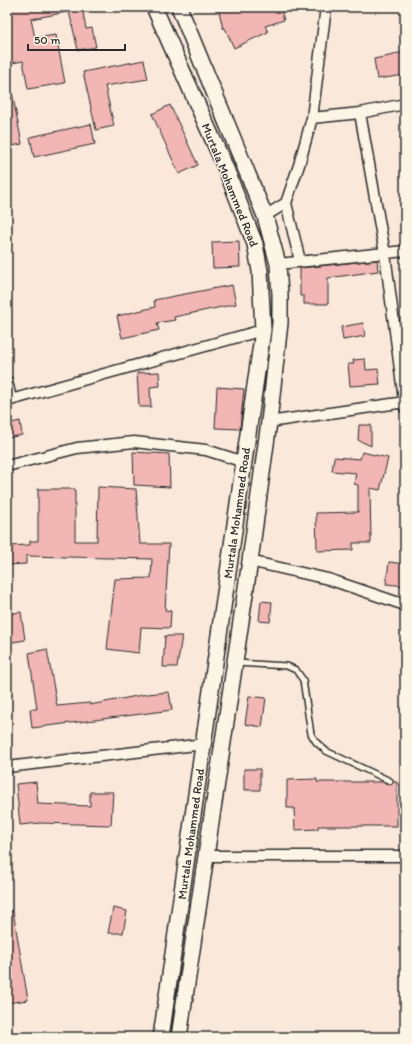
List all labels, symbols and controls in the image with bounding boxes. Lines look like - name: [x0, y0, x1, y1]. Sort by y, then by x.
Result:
- scale bar: [28, 26, 125, 52]
- text: 50 m: [34, 33, 60, 47]
- street label: Murtala Mohammed Road: [199, 121, 261, 249]
- street label: Murtala Mohammed Road: [221, 446, 253, 579]
- street label: Murtala Mohammed Road: [175, 767, 207, 900]

